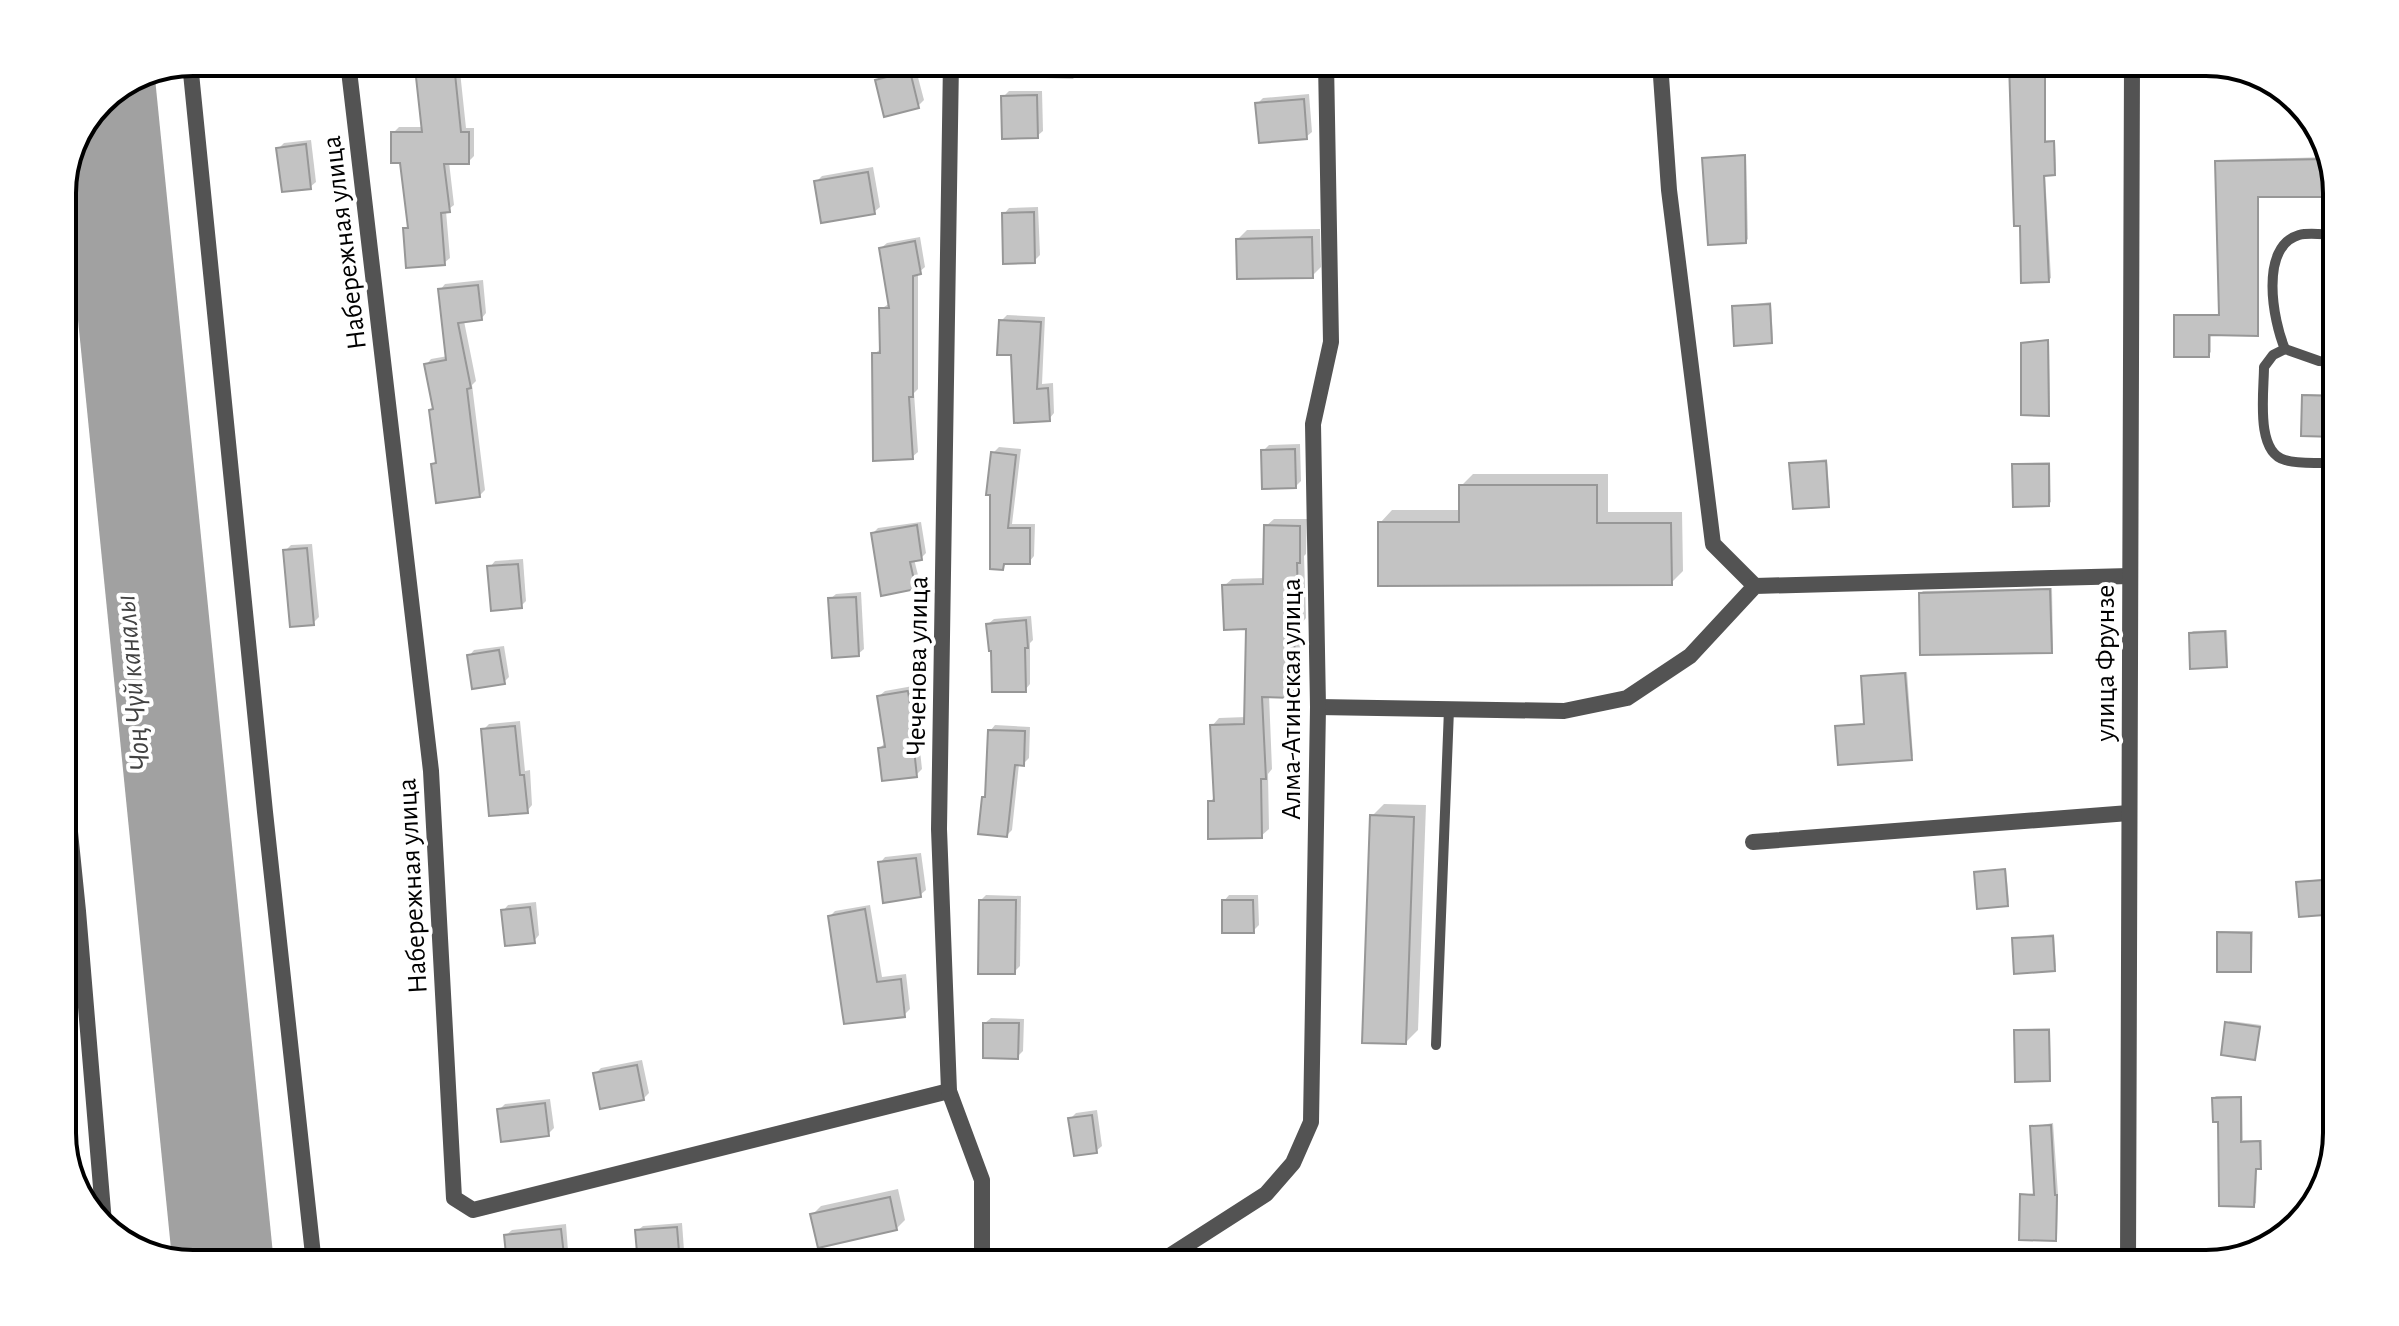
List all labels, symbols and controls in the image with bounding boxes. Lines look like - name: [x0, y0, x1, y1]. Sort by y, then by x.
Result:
- street label: Набережная улица: [318, 134, 372, 351]
- street label: Чеченова улица: [902, 576, 934, 756]
- street label: Алма-Атинская улица: [1278, 578, 1306, 820]
- street label: улица Фрунзе: [2092, 585, 2120, 742]
- water label: Чоң Чүй каналы: [110, 594, 156, 772]
- street label: Набережная улица: [393, 777, 433, 994]

